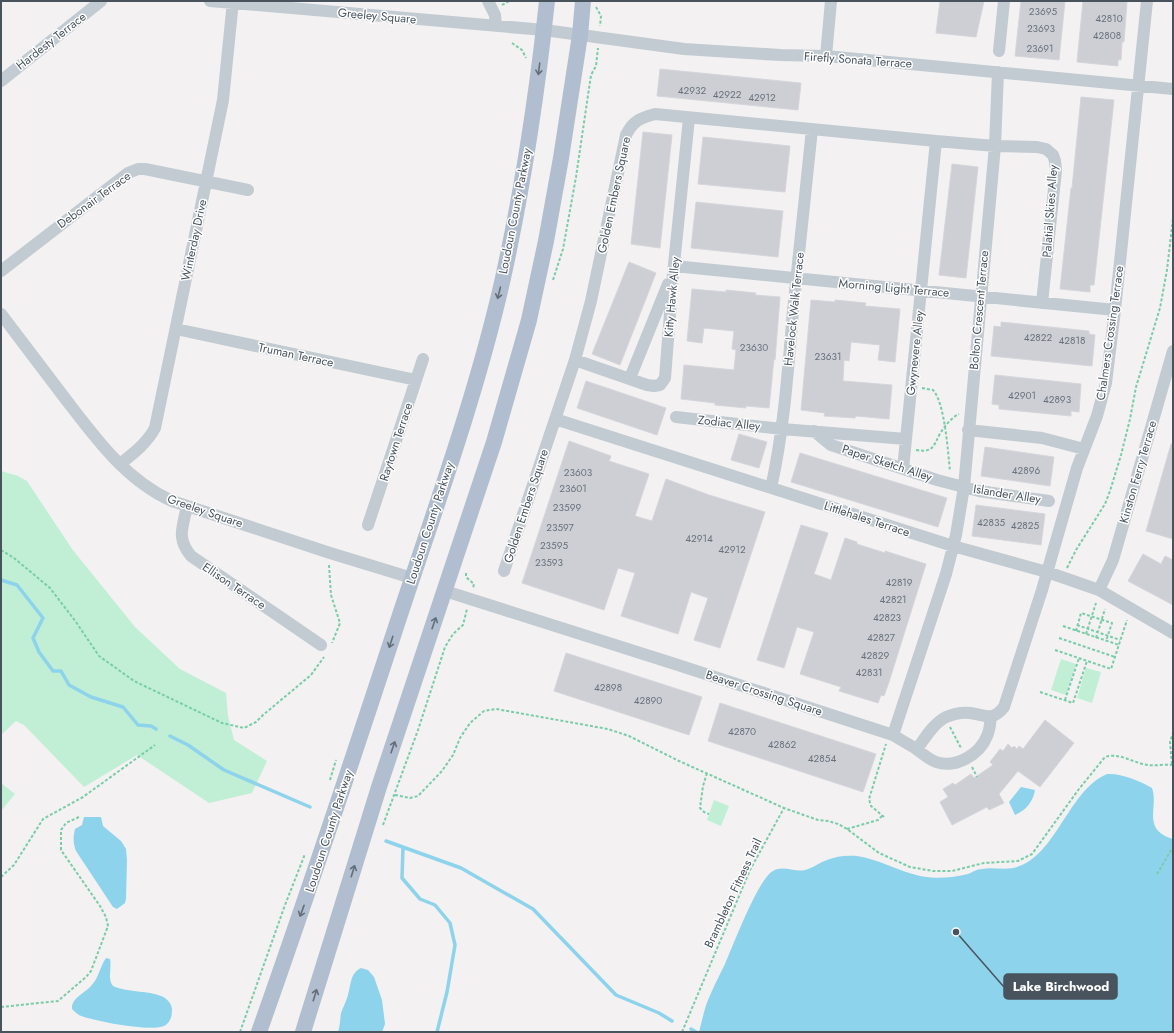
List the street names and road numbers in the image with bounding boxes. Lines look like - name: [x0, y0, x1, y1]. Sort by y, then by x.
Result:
- street label: Greeley Square: [337, 4, 417, 28]
- street label: Hardesty Terrace: [12, 8, 90, 74]
- street label: Firefly Sonata Terrace: [803, 47, 913, 73]
- street label: Golden Embers Square: [593, 135, 635, 255]
- street label: Loudoun County Parkway: [494, 146, 536, 275]
- street label: Palatial Skies Alley: [1038, 163, 1062, 258]
- street label: Debonair Terrace: [53, 167, 135, 233]
- street label: Winterday Drive: [177, 198, 211, 282]
- street label: Bolton Crescent Terrace: [965, 250, 993, 370]
- street label: Havelock Walk Terrace: [779, 251, 809, 367]
- street label: Kitty Hawk Alley: [660, 255, 685, 338]
- street label: Chalmers Crossing Terrace: [1092, 264, 1128, 402]
- street label: Morning Light Terrace: [838, 274, 950, 302]
- street label: Gwynevere Alley: [902, 309, 928, 396]
- street label: Truman Terrace: [257, 338, 335, 372]
- street label: Raytown Terrace: [375, 400, 417, 484]
- street label: Zodiac Alley: [697, 411, 762, 435]
- street label: Kinston Ferry Terrace: [1115, 418, 1161, 526]
- street label: Paper Sketch Alley: [840, 440, 935, 486]
- street label: Golden Embers Square: [499, 447, 553, 565]
- street label: Loudoun County Parkway: [402, 459, 459, 587]
- street label: Islander Alley: [972, 480, 1043, 508]
- street label: Greeley Square: [165, 490, 245, 532]
- street label: Littlehales Terrace: [822, 497, 912, 541]
- street label: Ellison Terrace: [199, 558, 269, 614]
- street label: Beaver Crossing Square: [703, 666, 825, 720]
- street label: Loudoun County Parkway: [301, 767, 358, 895]
- street label: Brambleton Fitness Trail: [700, 835, 766, 951]

